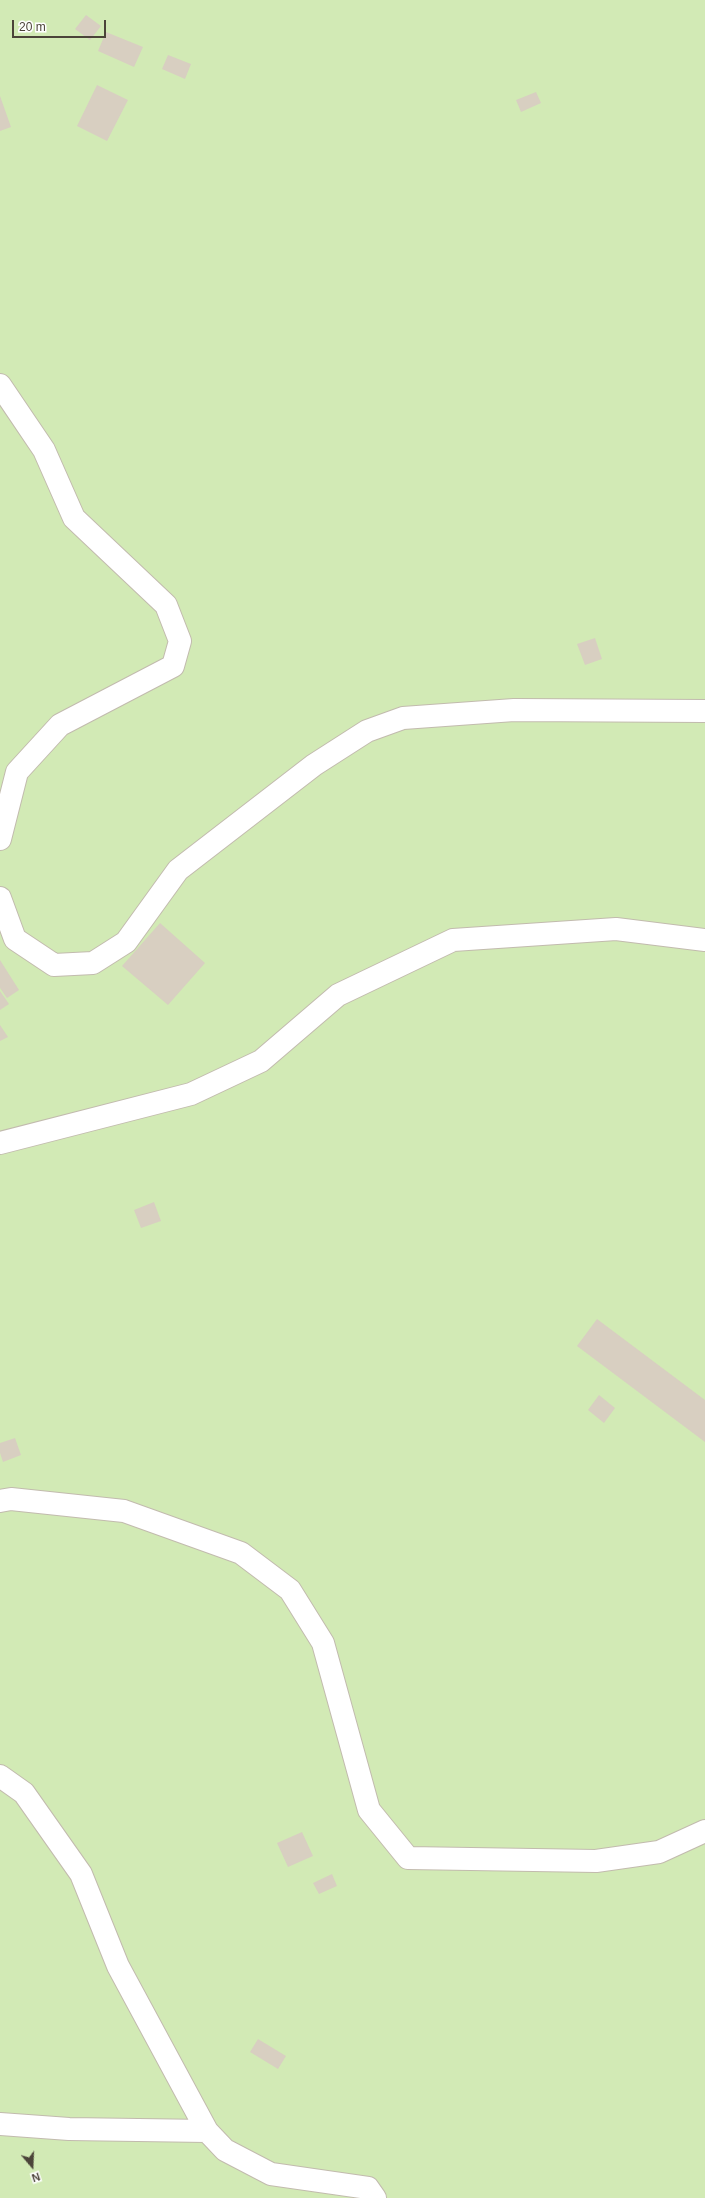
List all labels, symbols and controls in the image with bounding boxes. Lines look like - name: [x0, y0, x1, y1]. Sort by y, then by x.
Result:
- scale bar: [14, 12, 108, 38]
- text: 20 m: [19, 20, 46, 34]
- north arrow: [12, 2146, 52, 2186]
- text: N: [30, 2170, 42, 2184]

